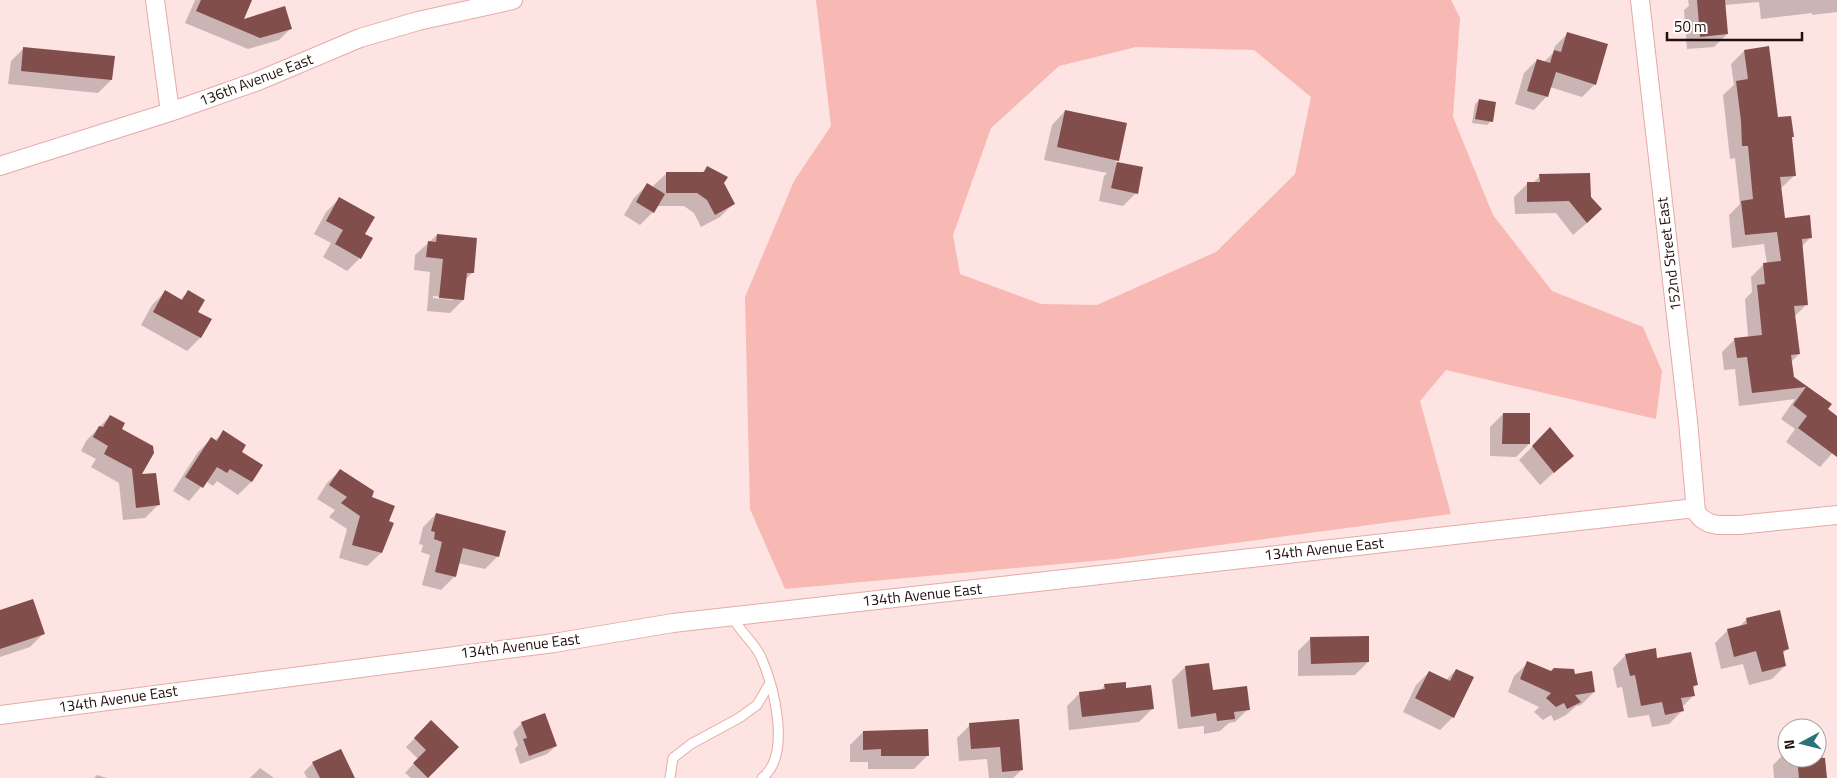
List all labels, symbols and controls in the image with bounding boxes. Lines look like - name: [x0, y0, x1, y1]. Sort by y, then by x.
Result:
- scale bar: [1667, 10, 1802, 42]
- text: 50 m: [1674, 15, 1707, 38]
- street label: 136th Avenue East: [196, 47, 317, 112]
- street label: 152nd Street East: [1650, 195, 1687, 312]
- street label: 134th Avenue East: [1263, 531, 1386, 566]
- street label: 134th Avenue East: [861, 577, 984, 612]
- street label: 134th Avenue East: [459, 627, 582, 664]
- street label: 134th Avenue East: [57, 679, 180, 718]
- north arrow: [1777, 718, 1827, 768]
- text: N: [1778, 739, 1800, 751]

